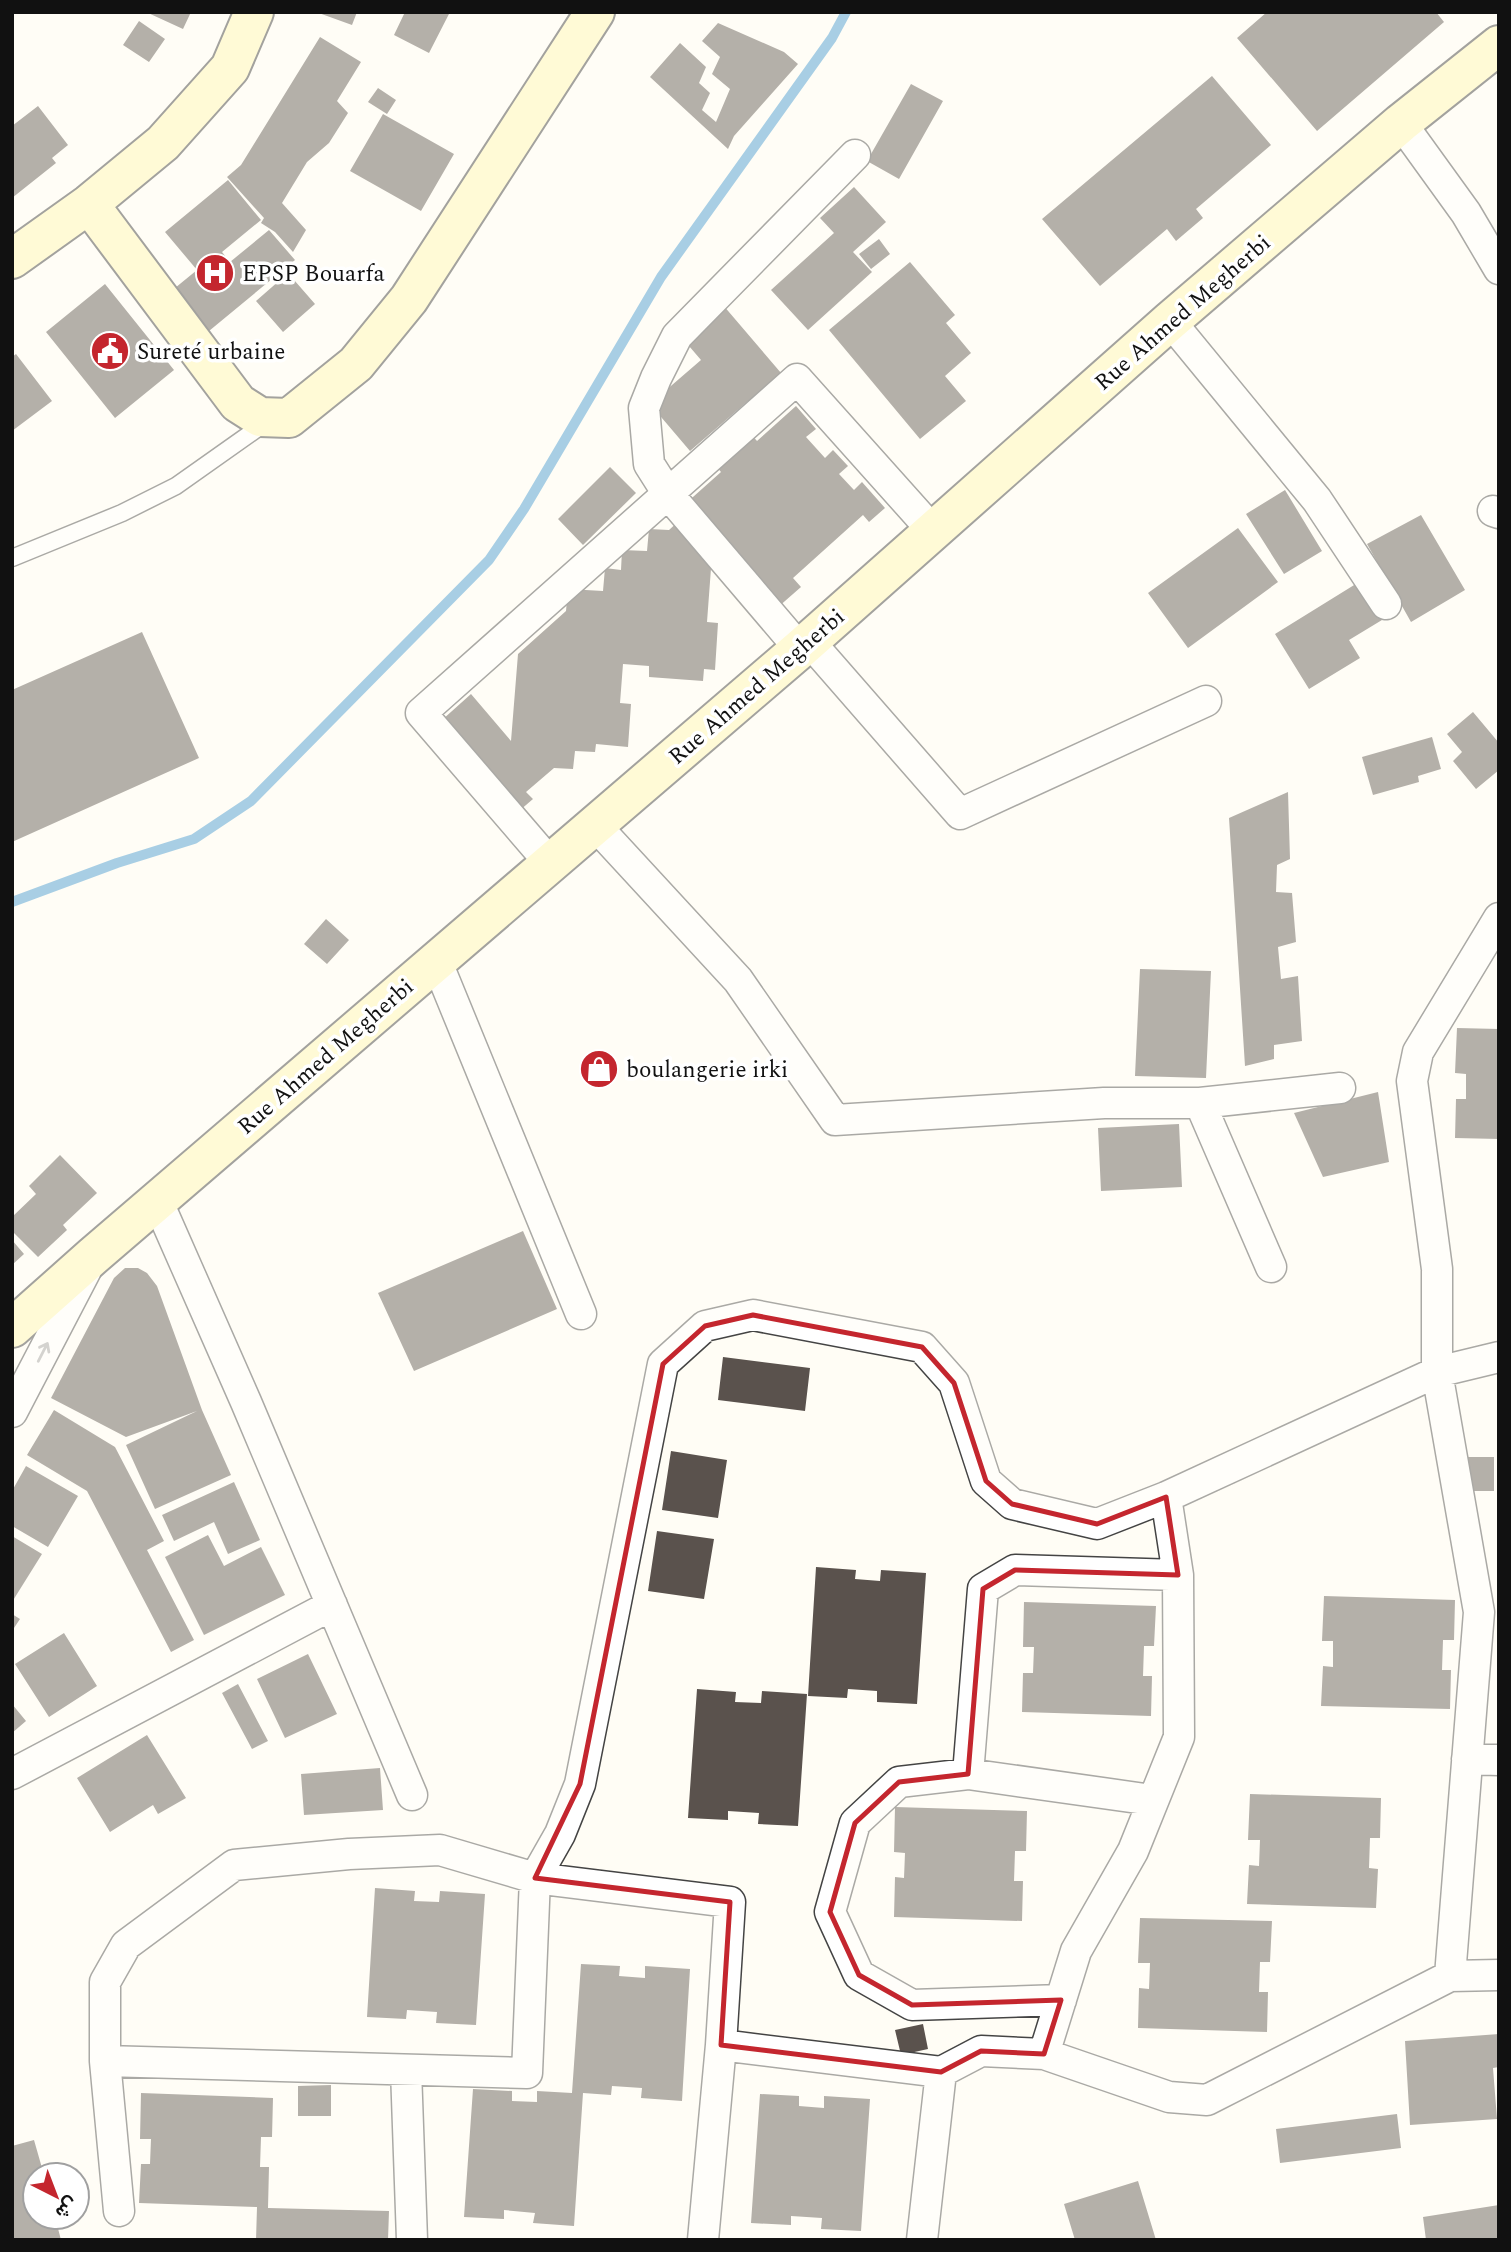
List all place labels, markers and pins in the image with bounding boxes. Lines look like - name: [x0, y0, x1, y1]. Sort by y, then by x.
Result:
- hospital icon: EPSP Bouarfa: [194, 252, 236, 294]
- place label: EPSP Bouarfa: [242, 257, 385, 292]
- public building icon: Sureté urbaine: [89, 330, 131, 372]
- place label: Sureté urbaine: [137, 335, 285, 370]
- shop icon: boulangerie irki: [578, 1048, 620, 1090]
- place label: boulangerie irki: [626, 1053, 788, 1088]

